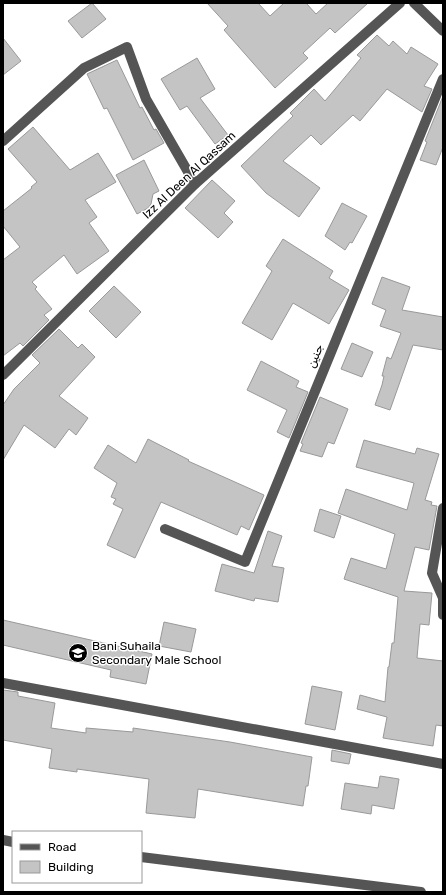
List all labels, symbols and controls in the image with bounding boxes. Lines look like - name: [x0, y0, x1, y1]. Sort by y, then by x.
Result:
- street label: Izz Al Deen Al Qassam: [140, 128, 238, 222]
- street label: جنين: [304, 342, 326, 370]
- place label: Bani Suhaila Secondary Male School: [92, 639, 221, 667]
- school or university icon: Bani Suhaila Secondary Male School: [67, 642, 89, 664]
- legend: [12, 831, 142, 883]
- text: Road: [48, 840, 76, 854]
- text: Building: [48, 860, 94, 874]

